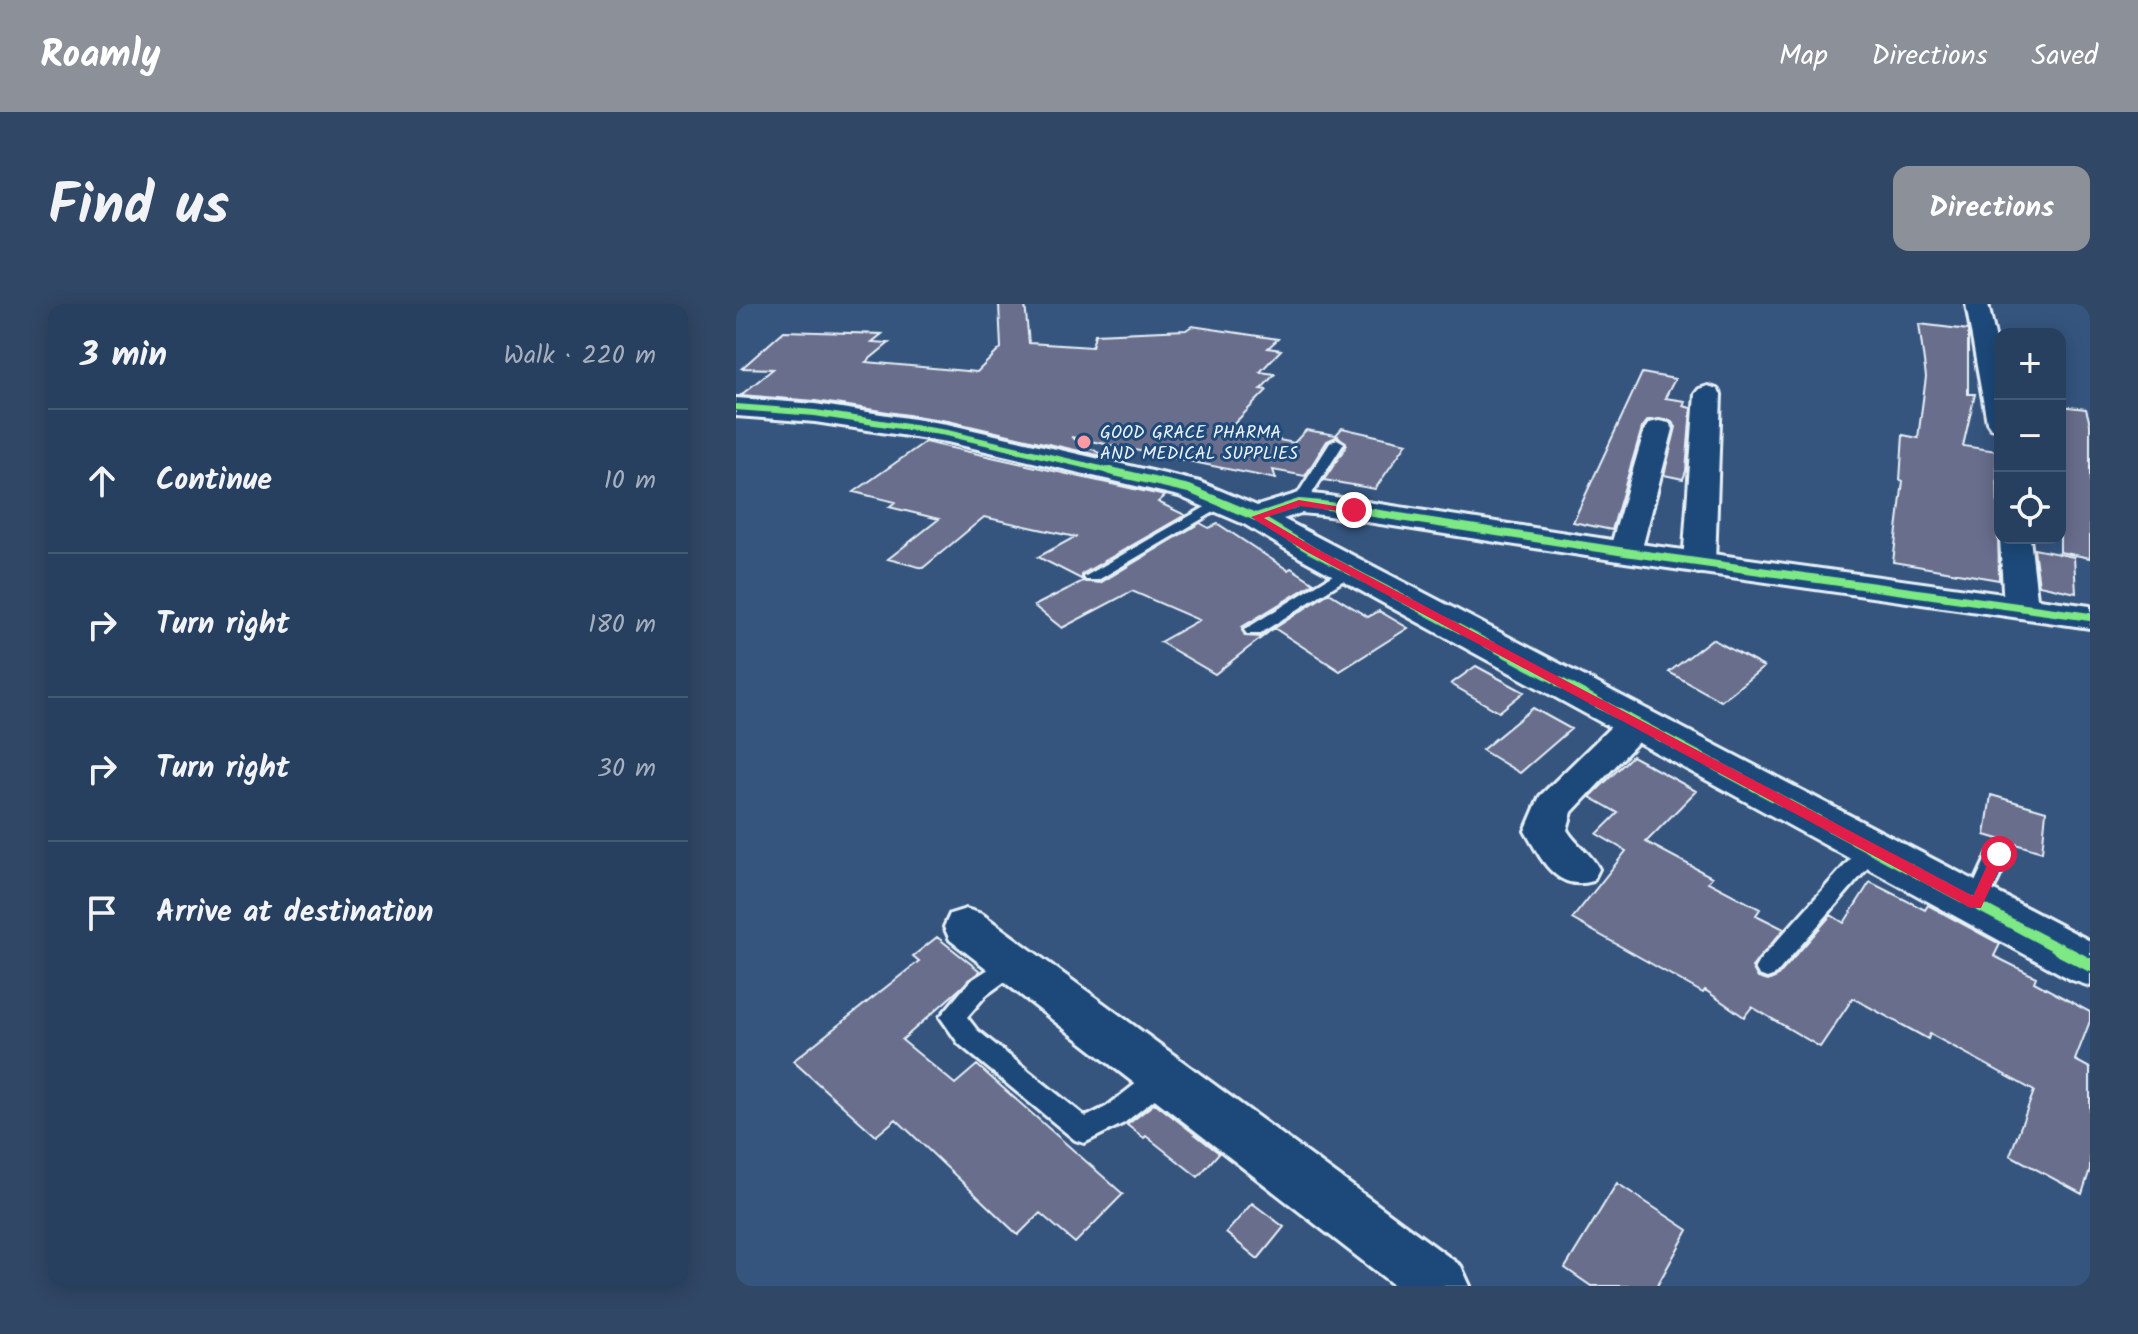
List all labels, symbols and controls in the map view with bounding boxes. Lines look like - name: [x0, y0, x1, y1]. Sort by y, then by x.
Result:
- text: Roamly: [40, 26, 161, 86]
- text: Map: [1779, 34, 1828, 79]
- text: Directions: [1872, 34, 1988, 79]
- text: Saved: [2032, 34, 2098, 79]
- text: Find us: [48, 163, 229, 253]
- button: Directions: [1893, 166, 2090, 251]
- map controls: [1994, 328, 2066, 544]
- button: +: [1994, 328, 2066, 400]
- text: 3 min: [80, 329, 167, 383]
- text: Walk · 220 m: [504, 335, 656, 377]
- button: −: [1994, 400, 2066, 472]
- place label: GOOD GRACE PHARMA AND MEDICAL SUPPLIES: [1100, 419, 1298, 469]
- marker: GOOD GRACE PHARMA AND MEDICAL SUPPLIES: [1075, 433, 1093, 451]
- text: Continue: [156, 457, 272, 505]
- icon: ahead: [80, 459, 124, 503]
- text: 10 m: [604, 460, 656, 502]
- button: locate: [1994, 472, 2066, 544]
- route end: [1336, 492, 1372, 528]
- text: Turn right: [156, 601, 289, 649]
- icon: right: [80, 603, 124, 647]
- text: 180 m: [588, 604, 656, 646]
- text: Turn right: [156, 745, 289, 793]
- icon: right: [80, 747, 124, 791]
- text: 30 m: [597, 748, 656, 790]
- route start: [1981, 836, 2017, 872]
- text: Arrive at destination: [156, 889, 433, 937]
- icon: arrive: [80, 891, 124, 935]

